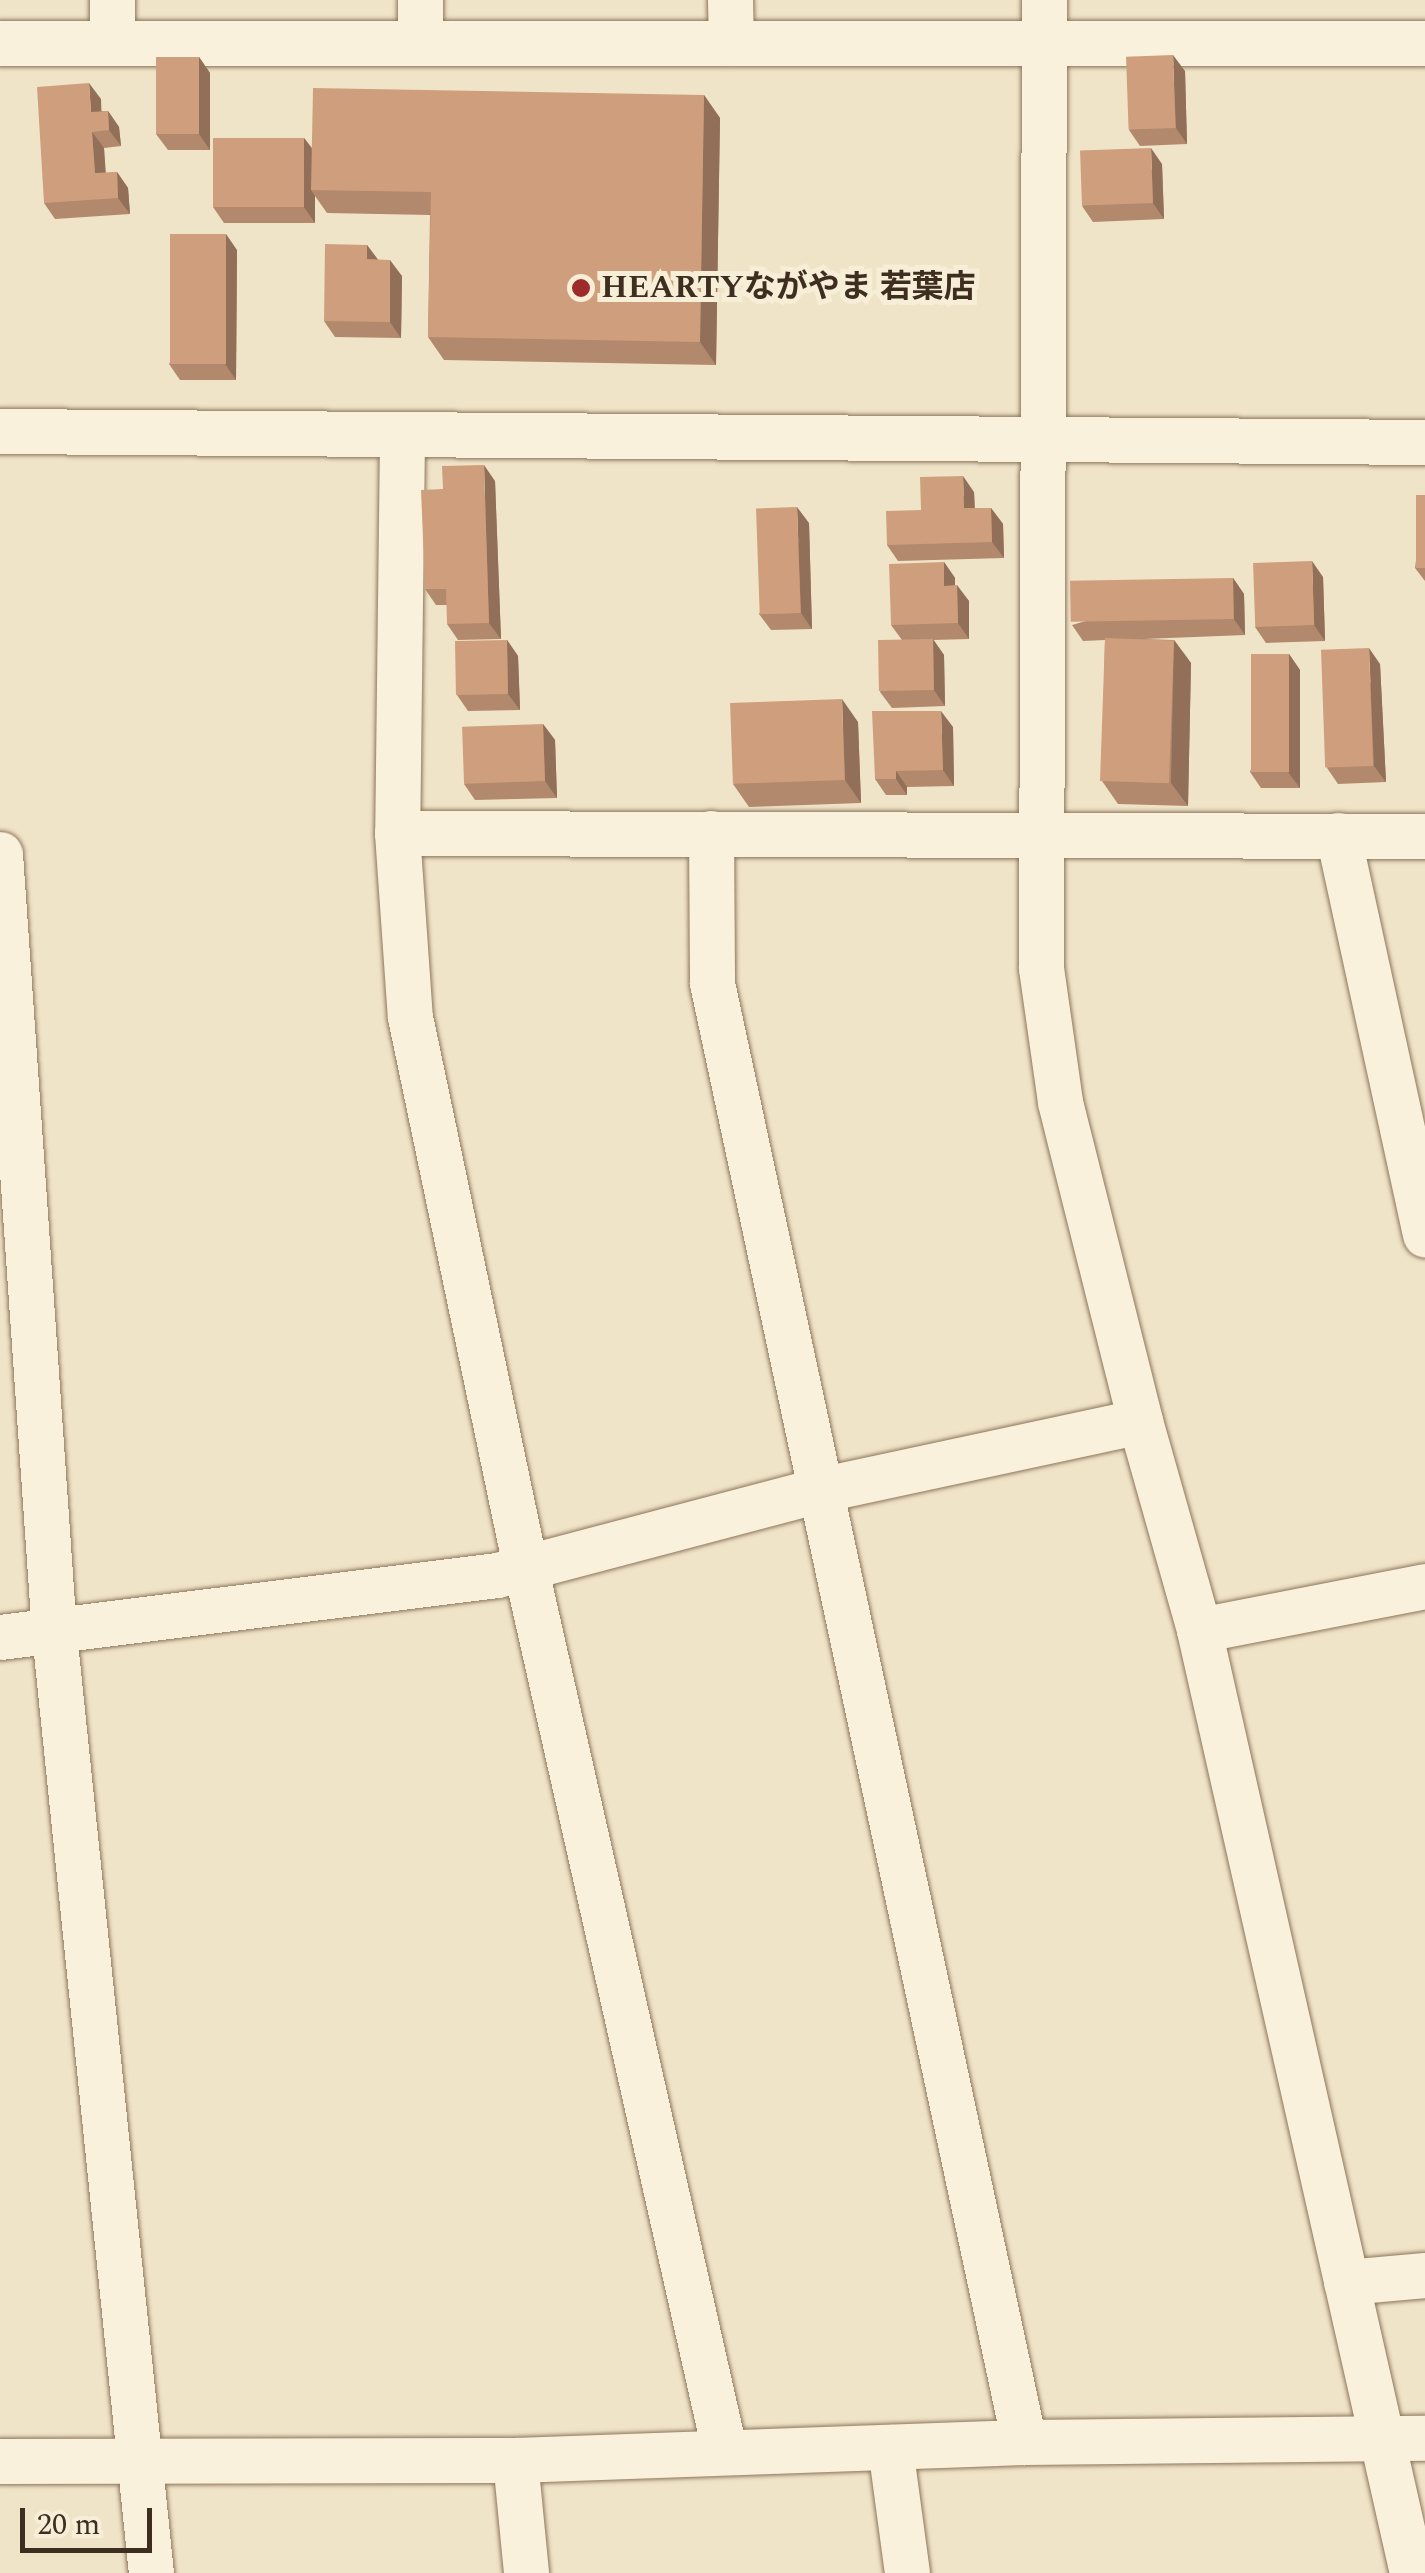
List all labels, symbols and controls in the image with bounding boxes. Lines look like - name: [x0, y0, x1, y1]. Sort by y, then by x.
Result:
- place label: HEARTYながやま 若葉店: [601, 269, 976, 307]
- marker: HEARTYながやま 若葉店: [570, 277, 592, 299]
- scale bar: [25, 2488, 158, 2550]
- text: 20 m: [37, 2502, 100, 2548]

